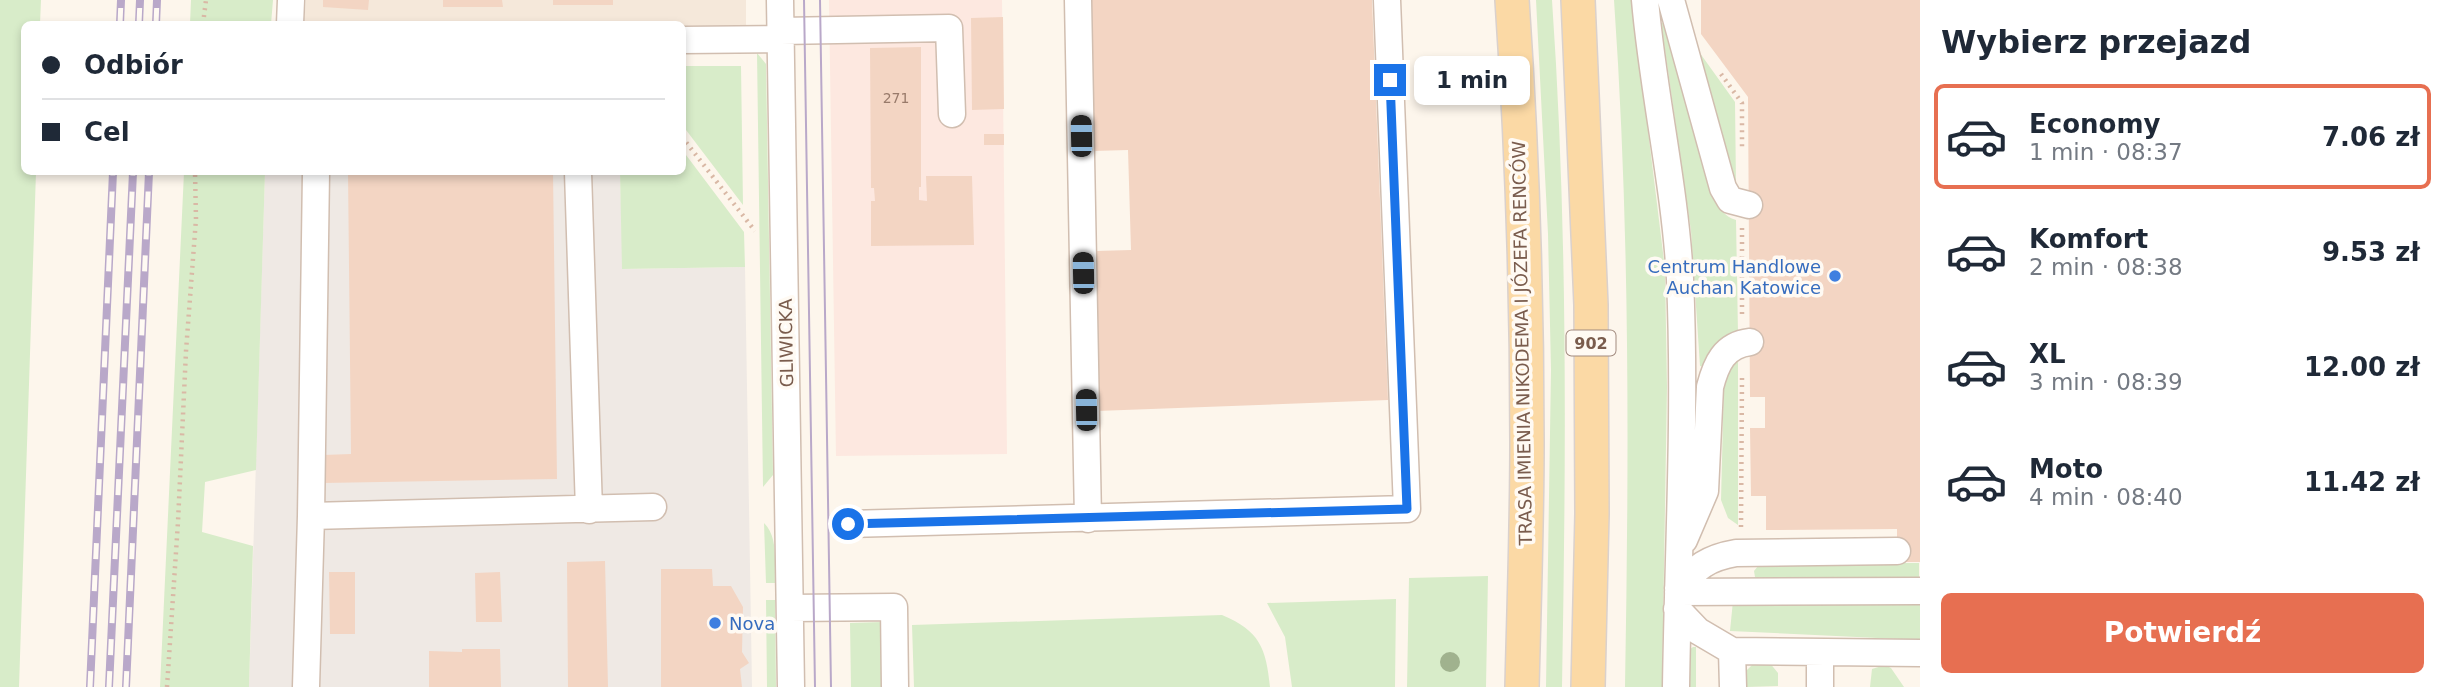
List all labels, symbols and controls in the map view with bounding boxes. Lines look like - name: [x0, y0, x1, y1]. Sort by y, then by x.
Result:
- text: Wybierz przejazd: [1941, 23, 2251, 61]
- text: Odbiór: [84, 50, 183, 80]
- callout: 1 min: [1414, 56, 1530, 104]
- route end: [1374, 64, 1406, 96]
- text: 1 min: [1436, 67, 1508, 93]
- house number: 271: [883, 90, 909, 106]
- icon: car: [1945, 105, 2008, 168]
- text: Economy: [2029, 109, 2160, 139]
- car: [1071, 115, 1092, 157]
- text: Cel: [84, 117, 130, 147]
- text: 7.06 zł: [2322, 122, 2420, 152]
- text: 1 min · 08:37: [2029, 139, 2183, 165]
- street label: TRASA IMIENIA NIKODEMA I JÓZEFA RENCÓW: [1508, 140, 1536, 546]
- icon: car: [1945, 220, 2008, 283]
- text: Komfort: [2029, 224, 2148, 254]
- text: 9.53 zł: [2322, 237, 2420, 267]
- car: [1073, 252, 1094, 294]
- text: 2 min · 08:38: [2029, 254, 2183, 280]
- place label: Centrum Handlowe Auchan Katowice: [1648, 256, 1821, 298]
- marker: Centrum Handlowe Auchan Katowice: [1827, 268, 1843, 284]
- street label: GLIWICKA: [775, 298, 797, 388]
- road number: 902: [1566, 330, 1616, 356]
- icon: car: [1945, 335, 2008, 398]
- text: XL: [2029, 339, 2066, 369]
- text: 12.00 zł: [2304, 352, 2420, 382]
- text: 3 min · 08:39: [2029, 369, 2183, 395]
- car: [1076, 389, 1097, 431]
- icon: car: [1945, 450, 2008, 513]
- text: Moto: [2029, 454, 2103, 484]
- text: 11.42 zł: [2304, 467, 2420, 497]
- text: 4 min · 08:40: [2029, 484, 2183, 510]
- route start: [832, 508, 864, 540]
- button: Potwierdź: [1941, 593, 2424, 673]
- place label: Nova: [729, 613, 775, 634]
- marker: Nova: [707, 615, 723, 631]

